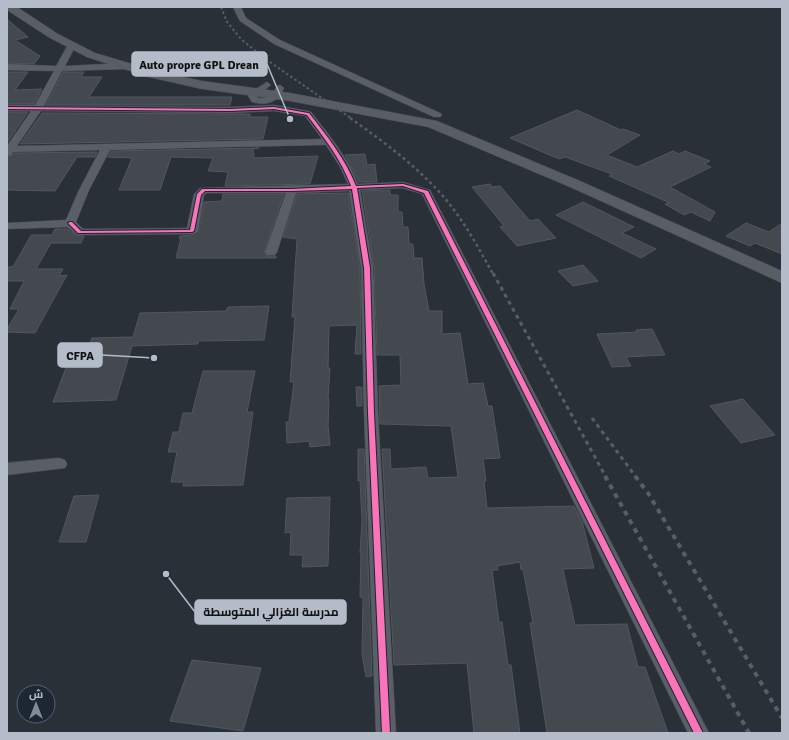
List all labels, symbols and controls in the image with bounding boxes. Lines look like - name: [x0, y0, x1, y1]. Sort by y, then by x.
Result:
- callout: Auto propre GPL Drean: [132, 52, 267, 76]
- text: Auto propre GPL Drean: [139, 58, 259, 73]
- callout: CFPA: [58, 343, 102, 367]
- text: CFPA: [66, 349, 94, 364]
- callout: مدرسة الغزالي المتوسطة: [195, 600, 346, 624]
- text: مدرسة الغزالي المتوسطة: [203, 605, 339, 622]
- north arrow: [16, 684, 56, 724]
- text: ش: [29, 688, 43, 701]

